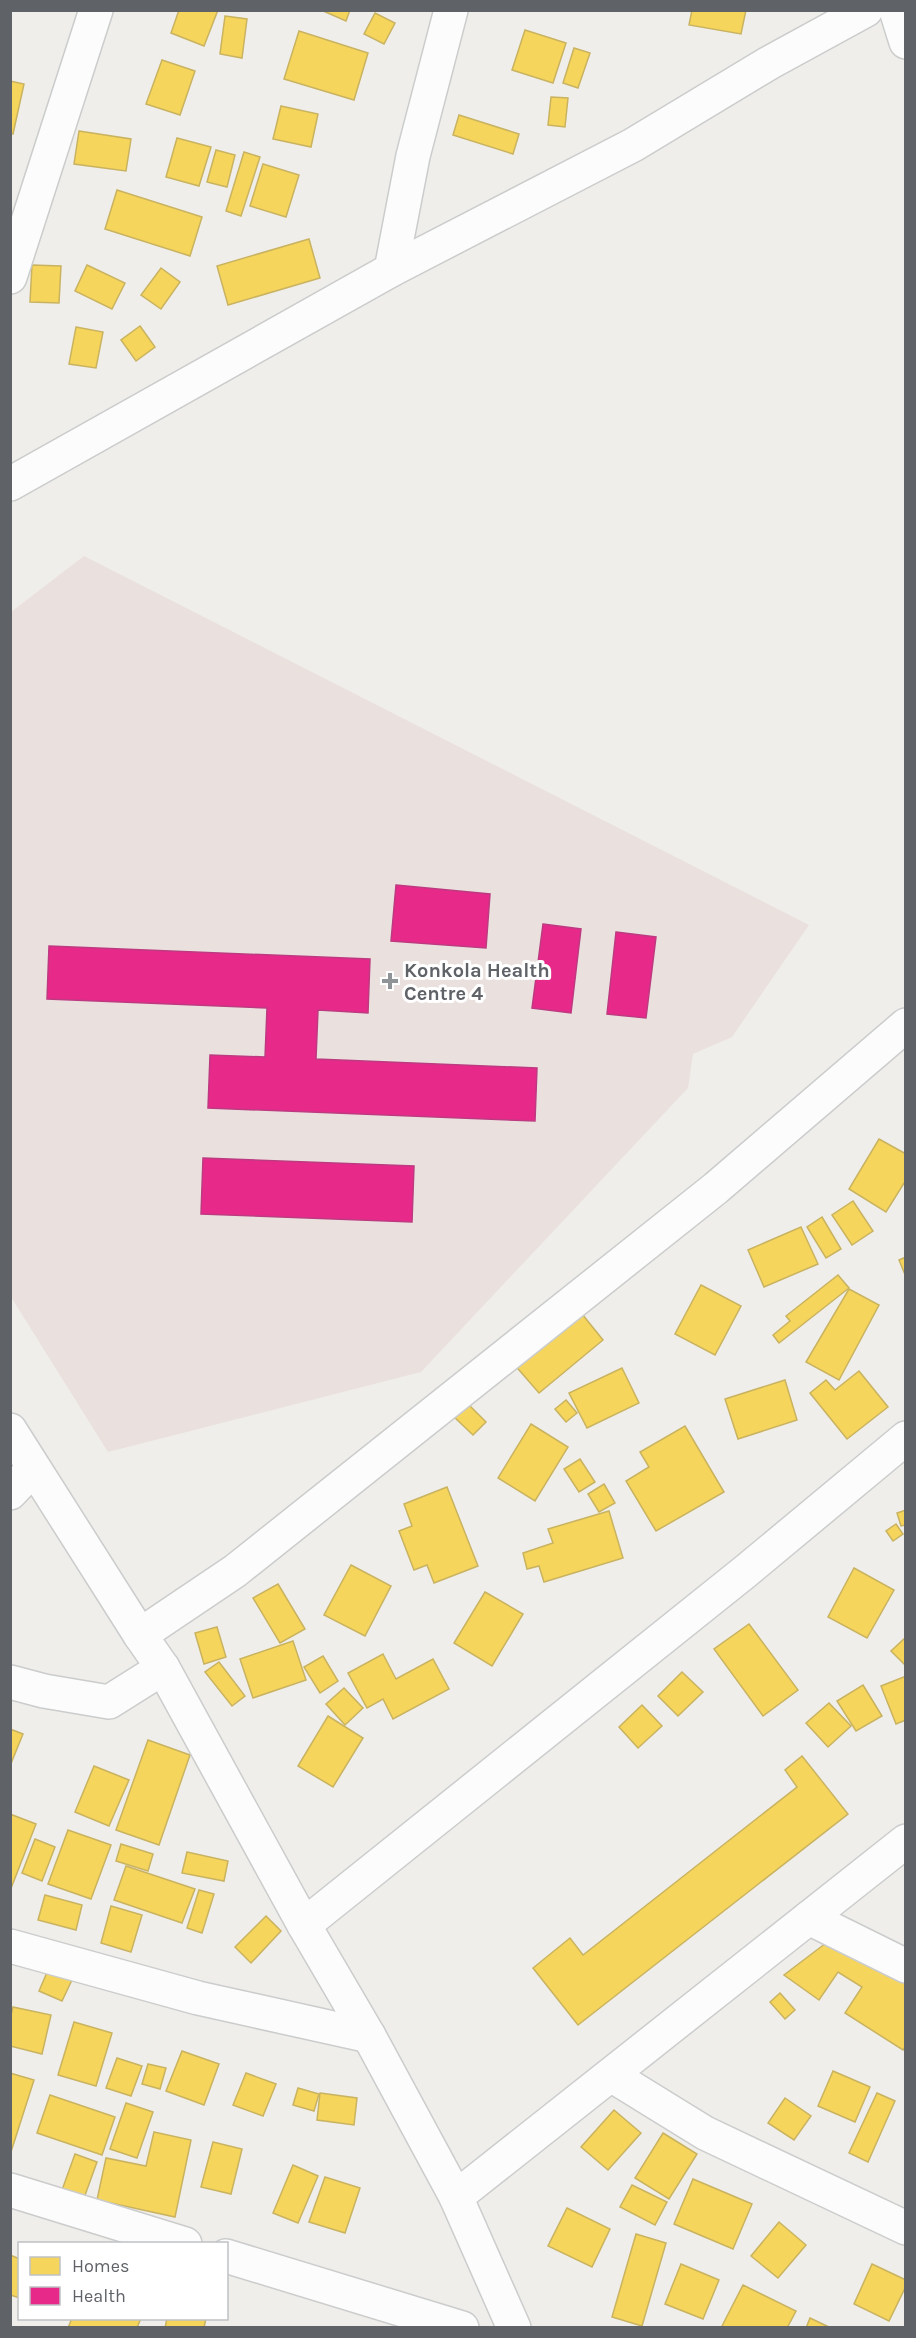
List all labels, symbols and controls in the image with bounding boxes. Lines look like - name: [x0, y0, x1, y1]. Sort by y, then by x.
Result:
- place label: Konkola Health Centre 4: [404, 959, 550, 1005]
- marker: Konkola Health Centre 4: [381, 972, 399, 990]
- legend: [18, 2242, 228, 2320]
- text: Homes: [72, 2255, 129, 2277]
- text: Health: [72, 2285, 126, 2307]

